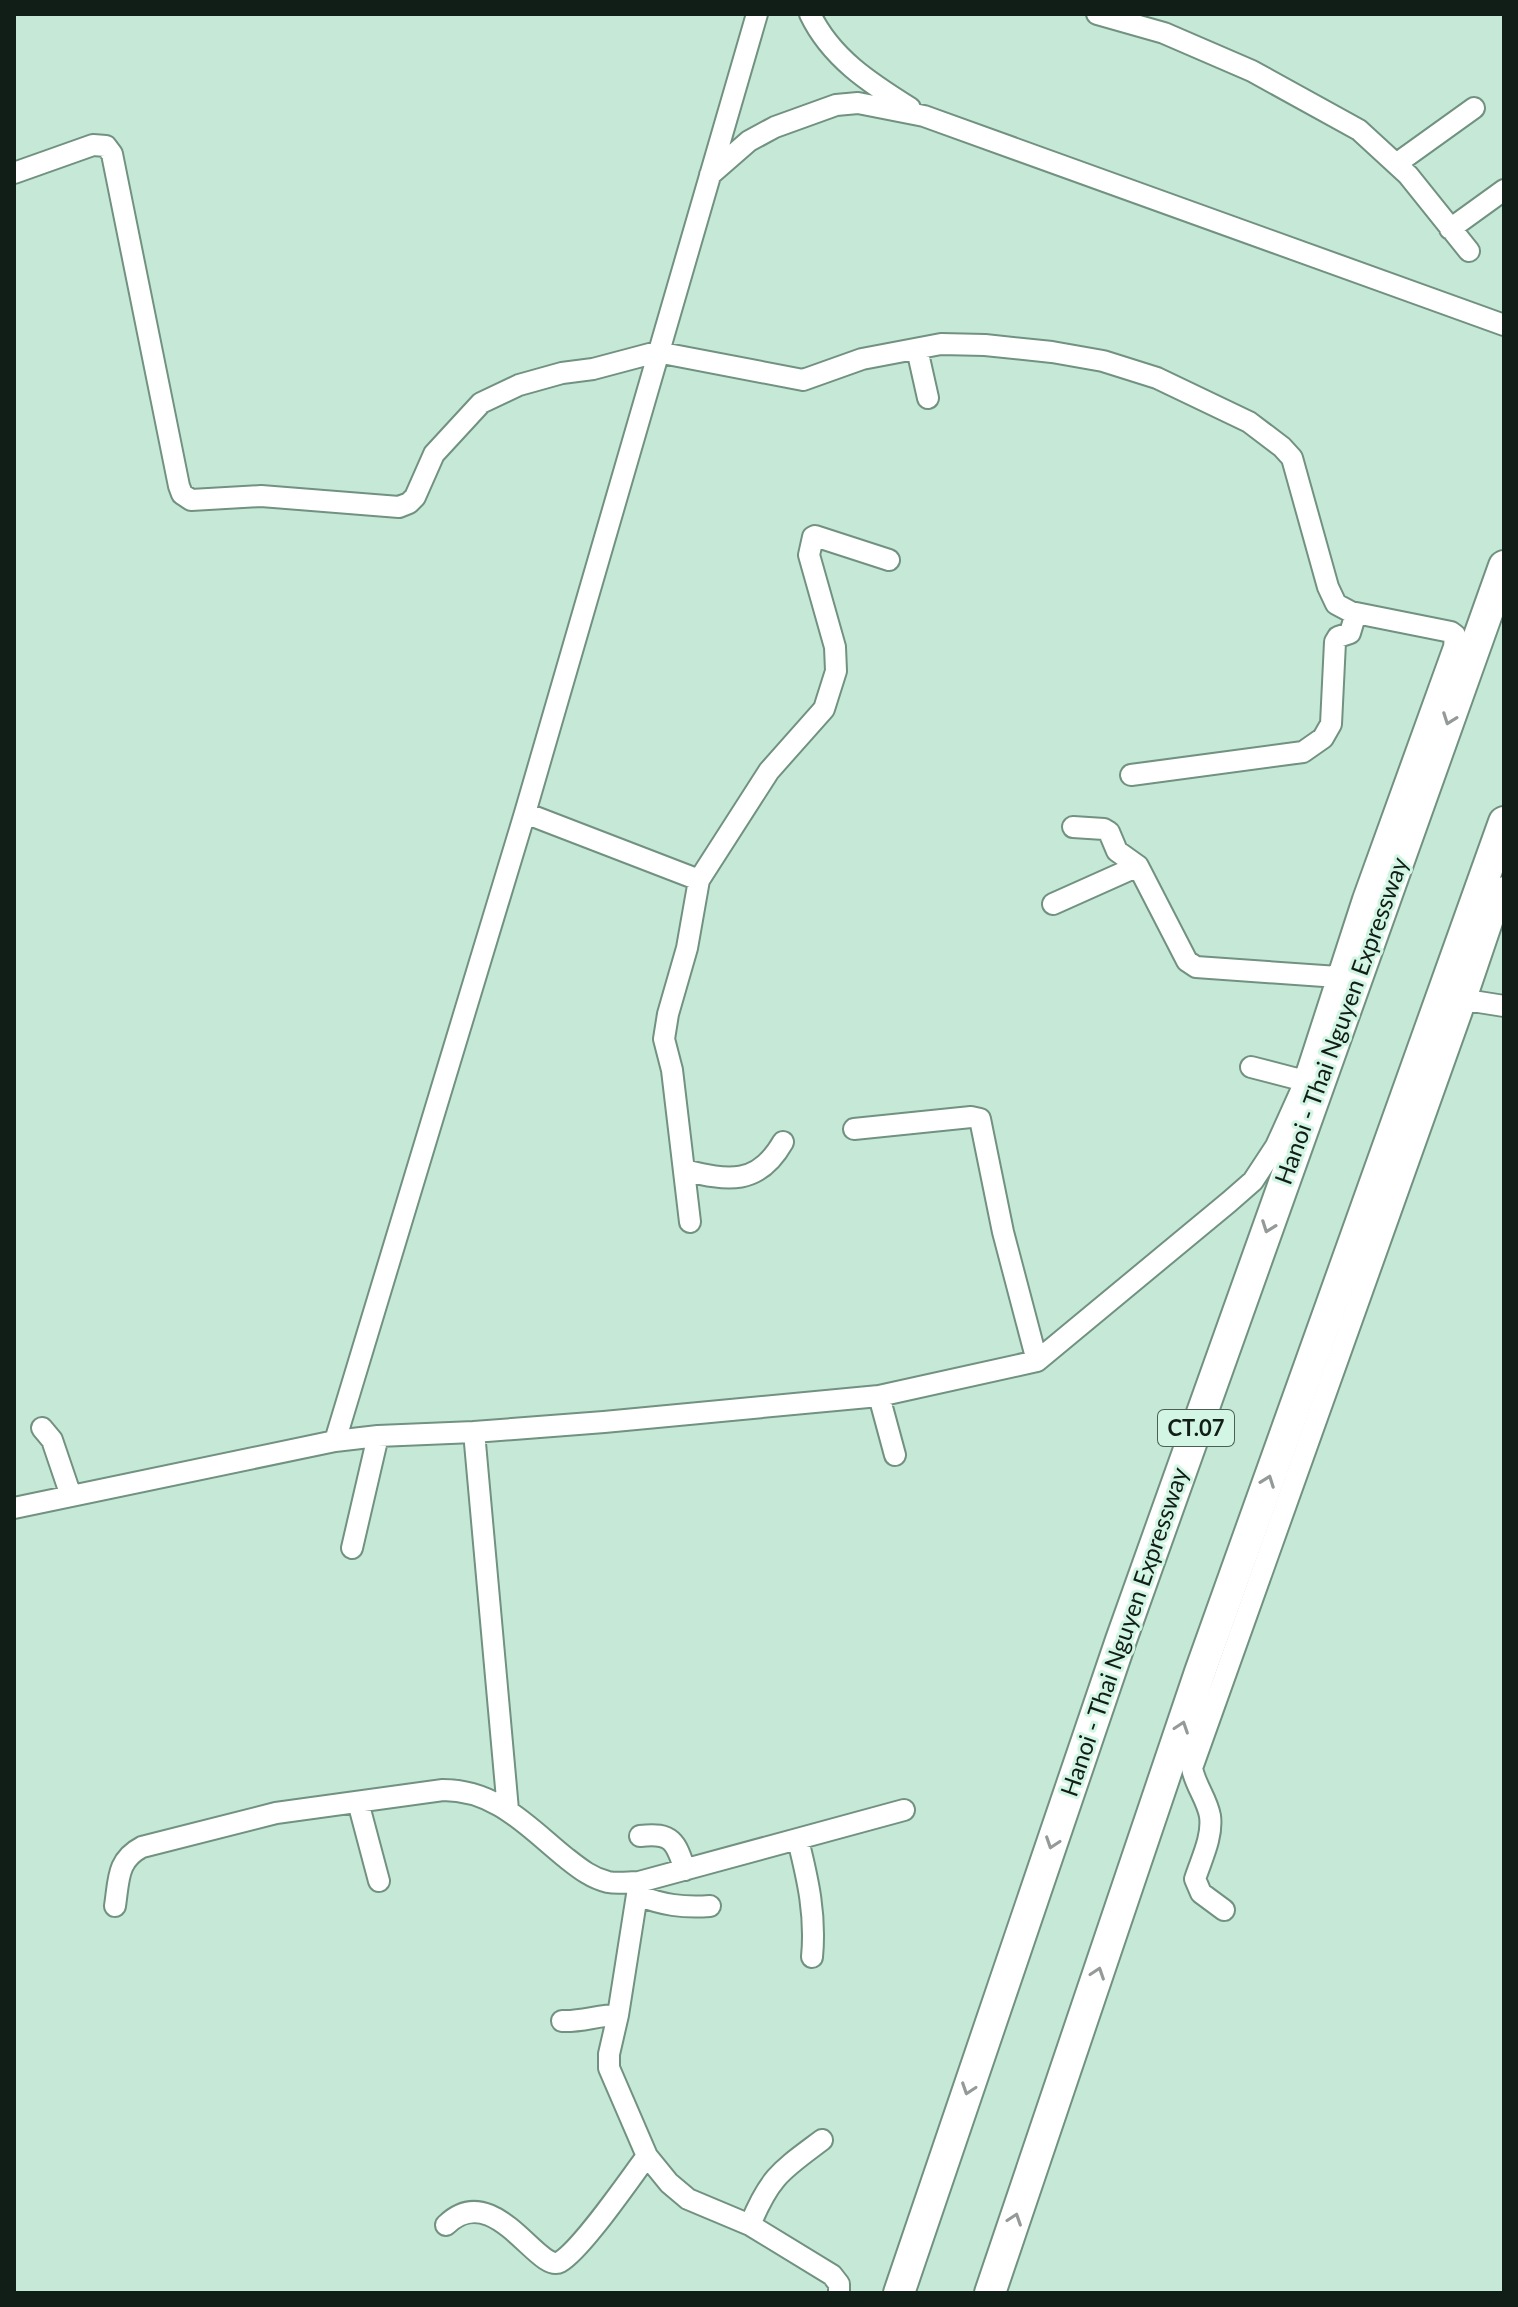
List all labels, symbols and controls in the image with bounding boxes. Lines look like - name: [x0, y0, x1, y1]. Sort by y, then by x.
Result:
- one-way arrow: [1443, 711, 1459, 725]
- street label: Hanoi - Thai Nguyen Expressway: [1268, 852, 1414, 1188]
- one-way arrow: [1261, 1220, 1278, 1234]
- road number: CT.07: [1158, 1410, 1234, 1446]
- street label: Hanoi - Thai Nguyen Expressway: [1054, 1463, 1194, 1800]
- one-way arrow: [1258, 1475, 1275, 1489]
- one-way arrow: [1172, 1720, 1188, 1734]
- one-way arrow: [1045, 1835, 1061, 1849]
- one-way arrow: [1089, 1967, 1105, 1981]
- one-way arrow: [962, 2081, 978, 2095]
- one-way arrow: [1005, 2213, 1021, 2227]

